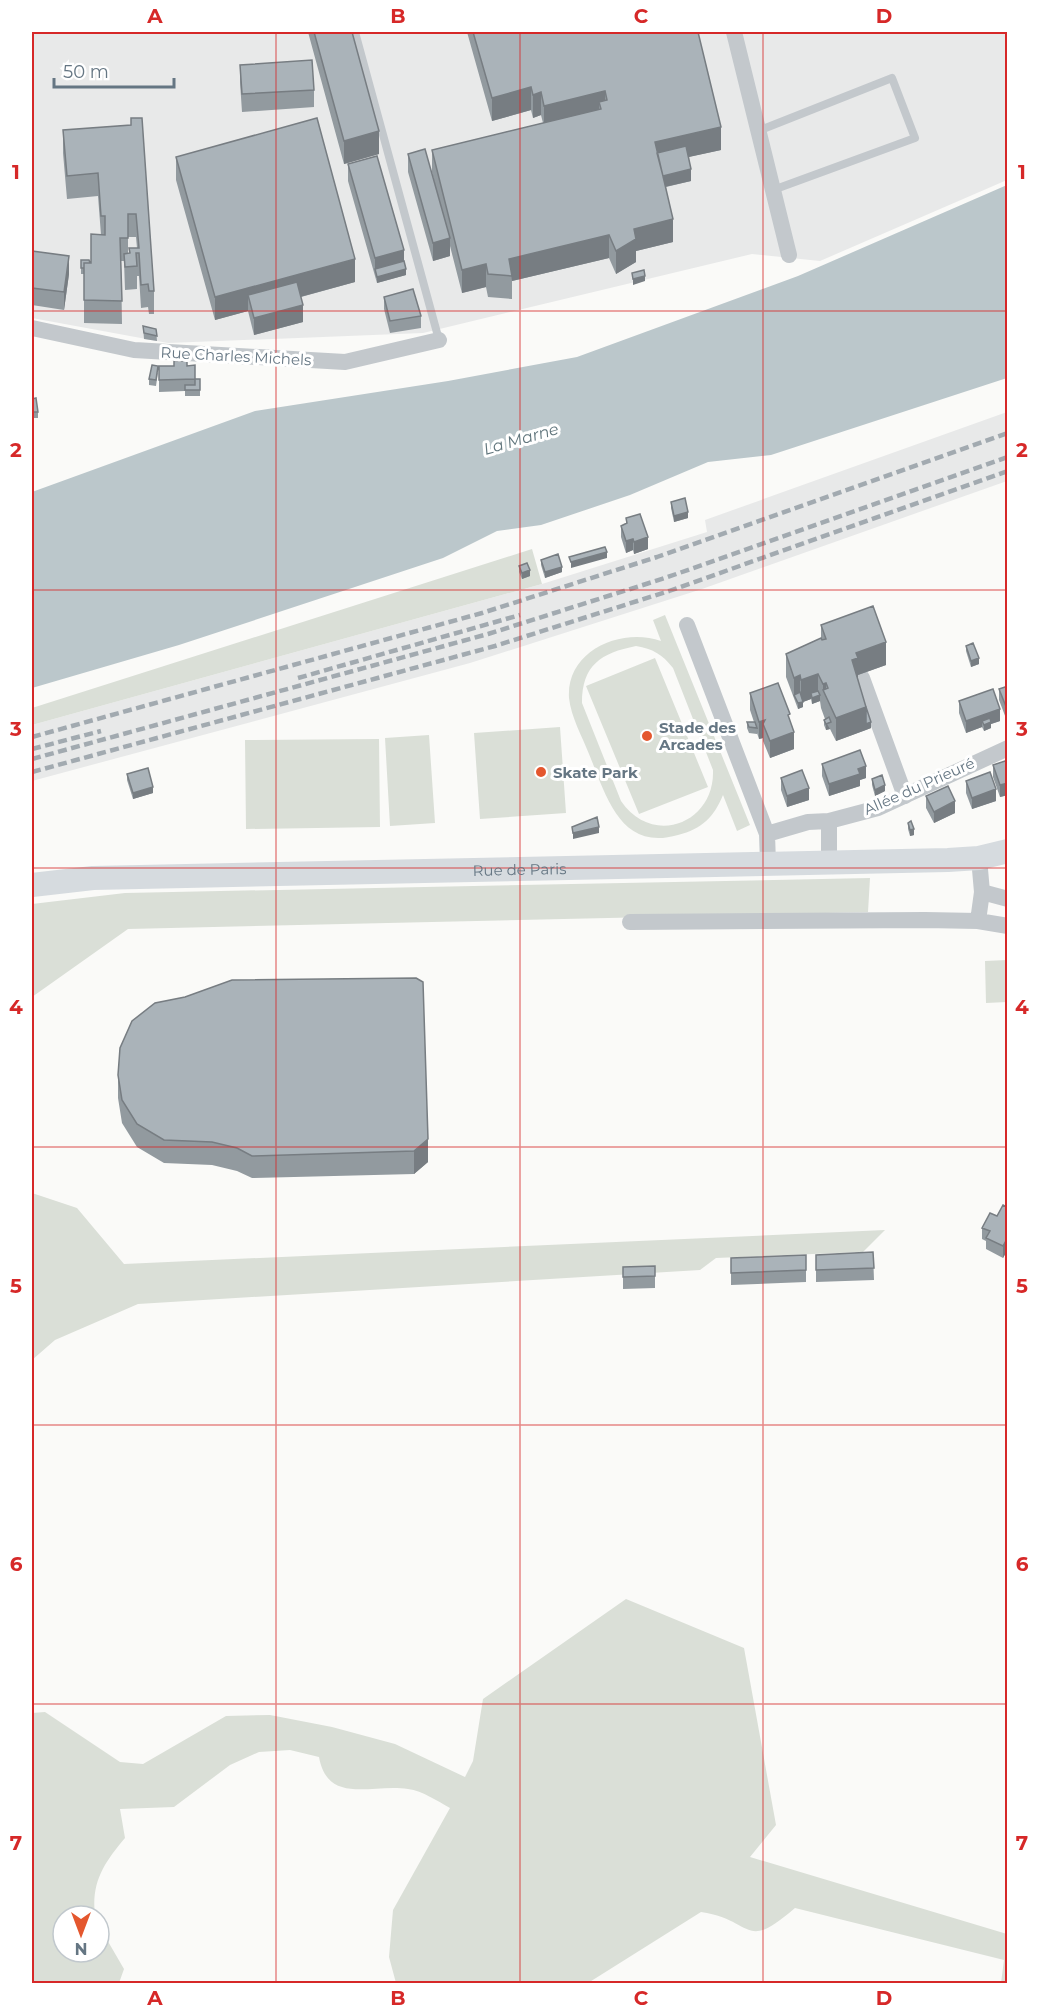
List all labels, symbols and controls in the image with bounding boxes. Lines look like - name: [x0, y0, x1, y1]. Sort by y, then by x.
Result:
- text: A: [146, 4, 163, 28]
- text: B: [390, 4, 406, 28]
- text: C: [634, 4, 649, 28]
- text: D: [876, 4, 892, 28]
- scale bar: [54, 51, 174, 89]
- text: 50 m: [63, 61, 109, 83]
- text: 1: [12, 160, 20, 184]
- text: 1: [1018, 160, 1026, 184]
- street label: Rue Charles Michels: [160, 343, 312, 369]
- water label: La Marne: [481, 419, 561, 459]
- text: 2: [10, 438, 22, 462]
- text: 2: [1016, 438, 1028, 462]
- text: 3: [9, 717, 22, 741]
- text: 3: [1015, 717, 1028, 741]
- place label: Stade des Arcades: [658, 718, 736, 754]
- marker: Stade des Arcades: [640, 729, 654, 743]
- street label: Allée du Prieuré: [861, 753, 977, 819]
- place label: Skate Park: [553, 763, 638, 782]
- marker: Skate Park: [534, 765, 548, 779]
- street label: Rue de Paris: [472, 859, 567, 880]
- text: 4: [9, 995, 23, 1019]
- text: 4: [1015, 995, 1029, 1019]
- text: 5: [10, 1274, 22, 1298]
- text: 5: [1016, 1274, 1028, 1298]
- text: 6: [10, 1552, 23, 1576]
- text: 6: [1016, 1552, 1029, 1576]
- text: 7: [10, 1831, 22, 1855]
- text: 7: [1016, 1831, 1028, 1855]
- north arrow: [51, 1904, 111, 1964]
- text: N: [75, 1939, 87, 1958]
- text: A: [146, 1986, 163, 2010]
- text: B: [390, 1986, 406, 2010]
- text: C: [634, 1986, 649, 2010]
- text: D: [876, 1986, 892, 2010]

